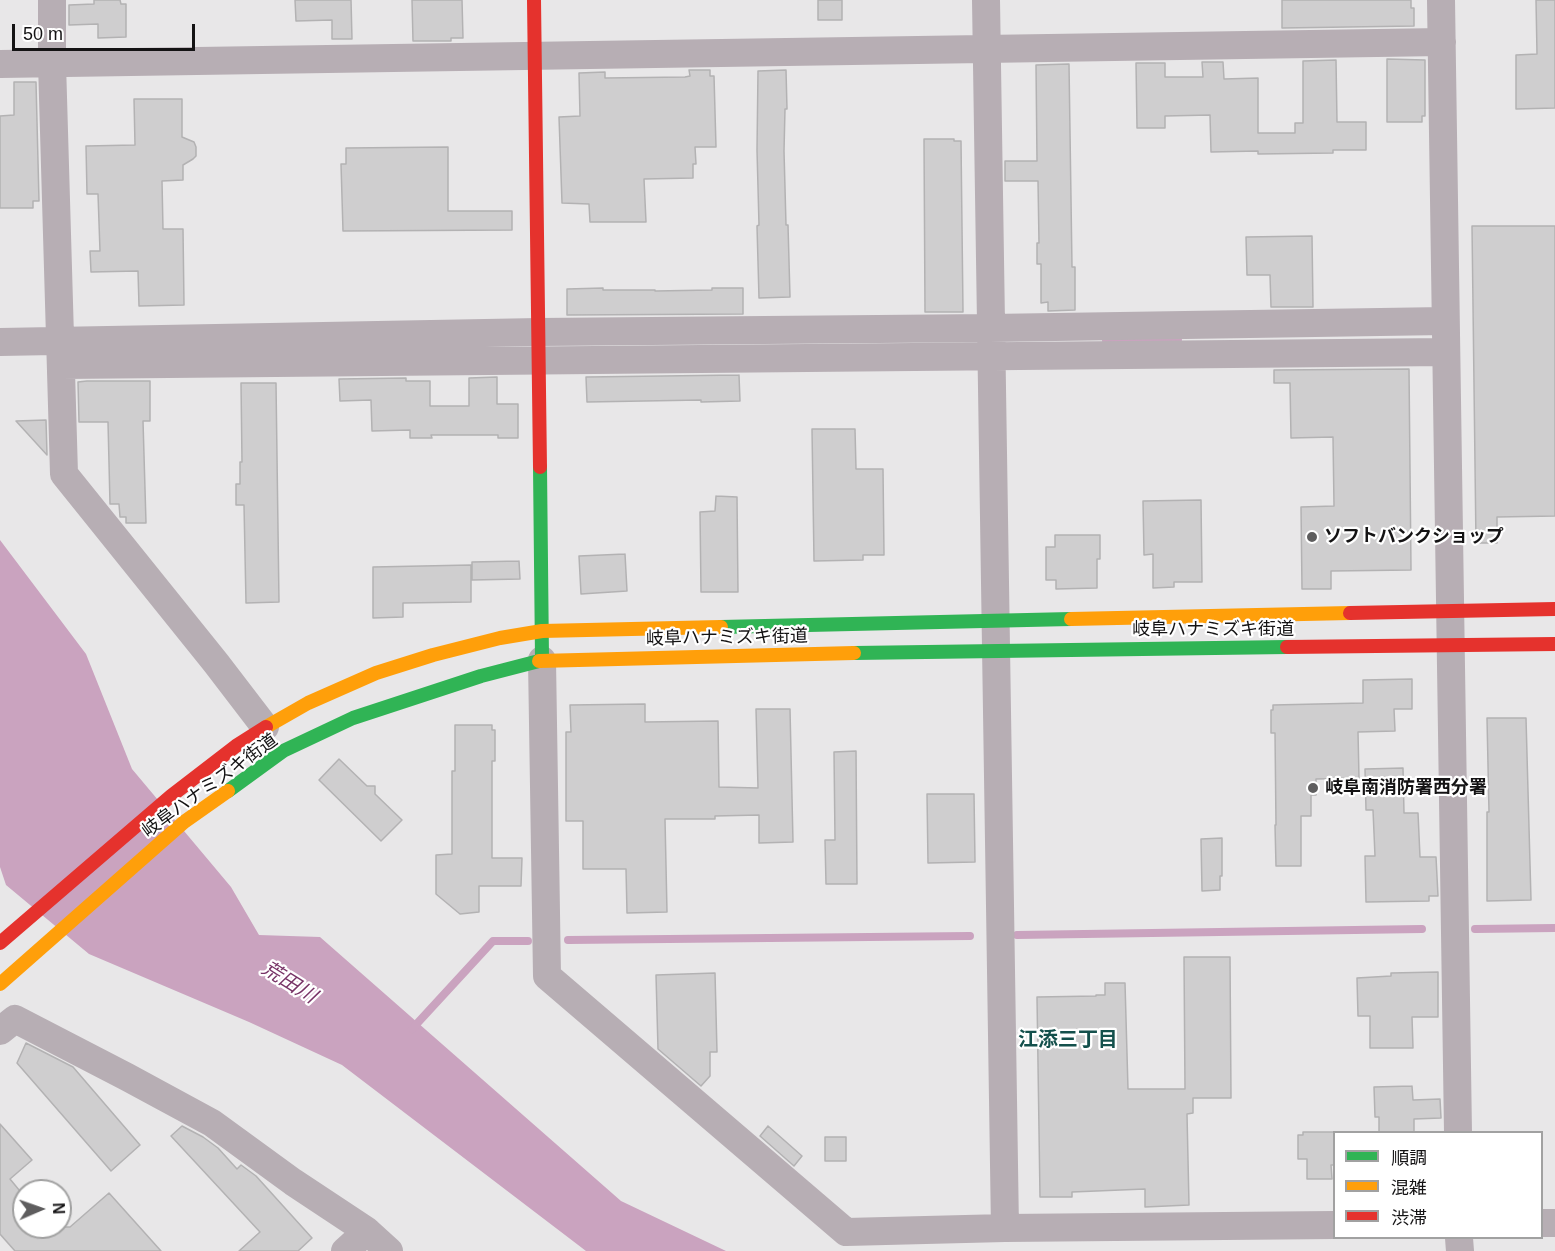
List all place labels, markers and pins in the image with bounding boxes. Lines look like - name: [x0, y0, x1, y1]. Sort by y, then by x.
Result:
- place label: ソフトバンクショップ: [1324, 526, 1504, 548]
- marker: ソフトバンクショップ: [1305, 530, 1319, 544]
- place label: 岐阜南消防署西分署: [1325, 777, 1487, 799]
- marker: 岐阜南消防署西分署: [1306, 781, 1320, 795]

